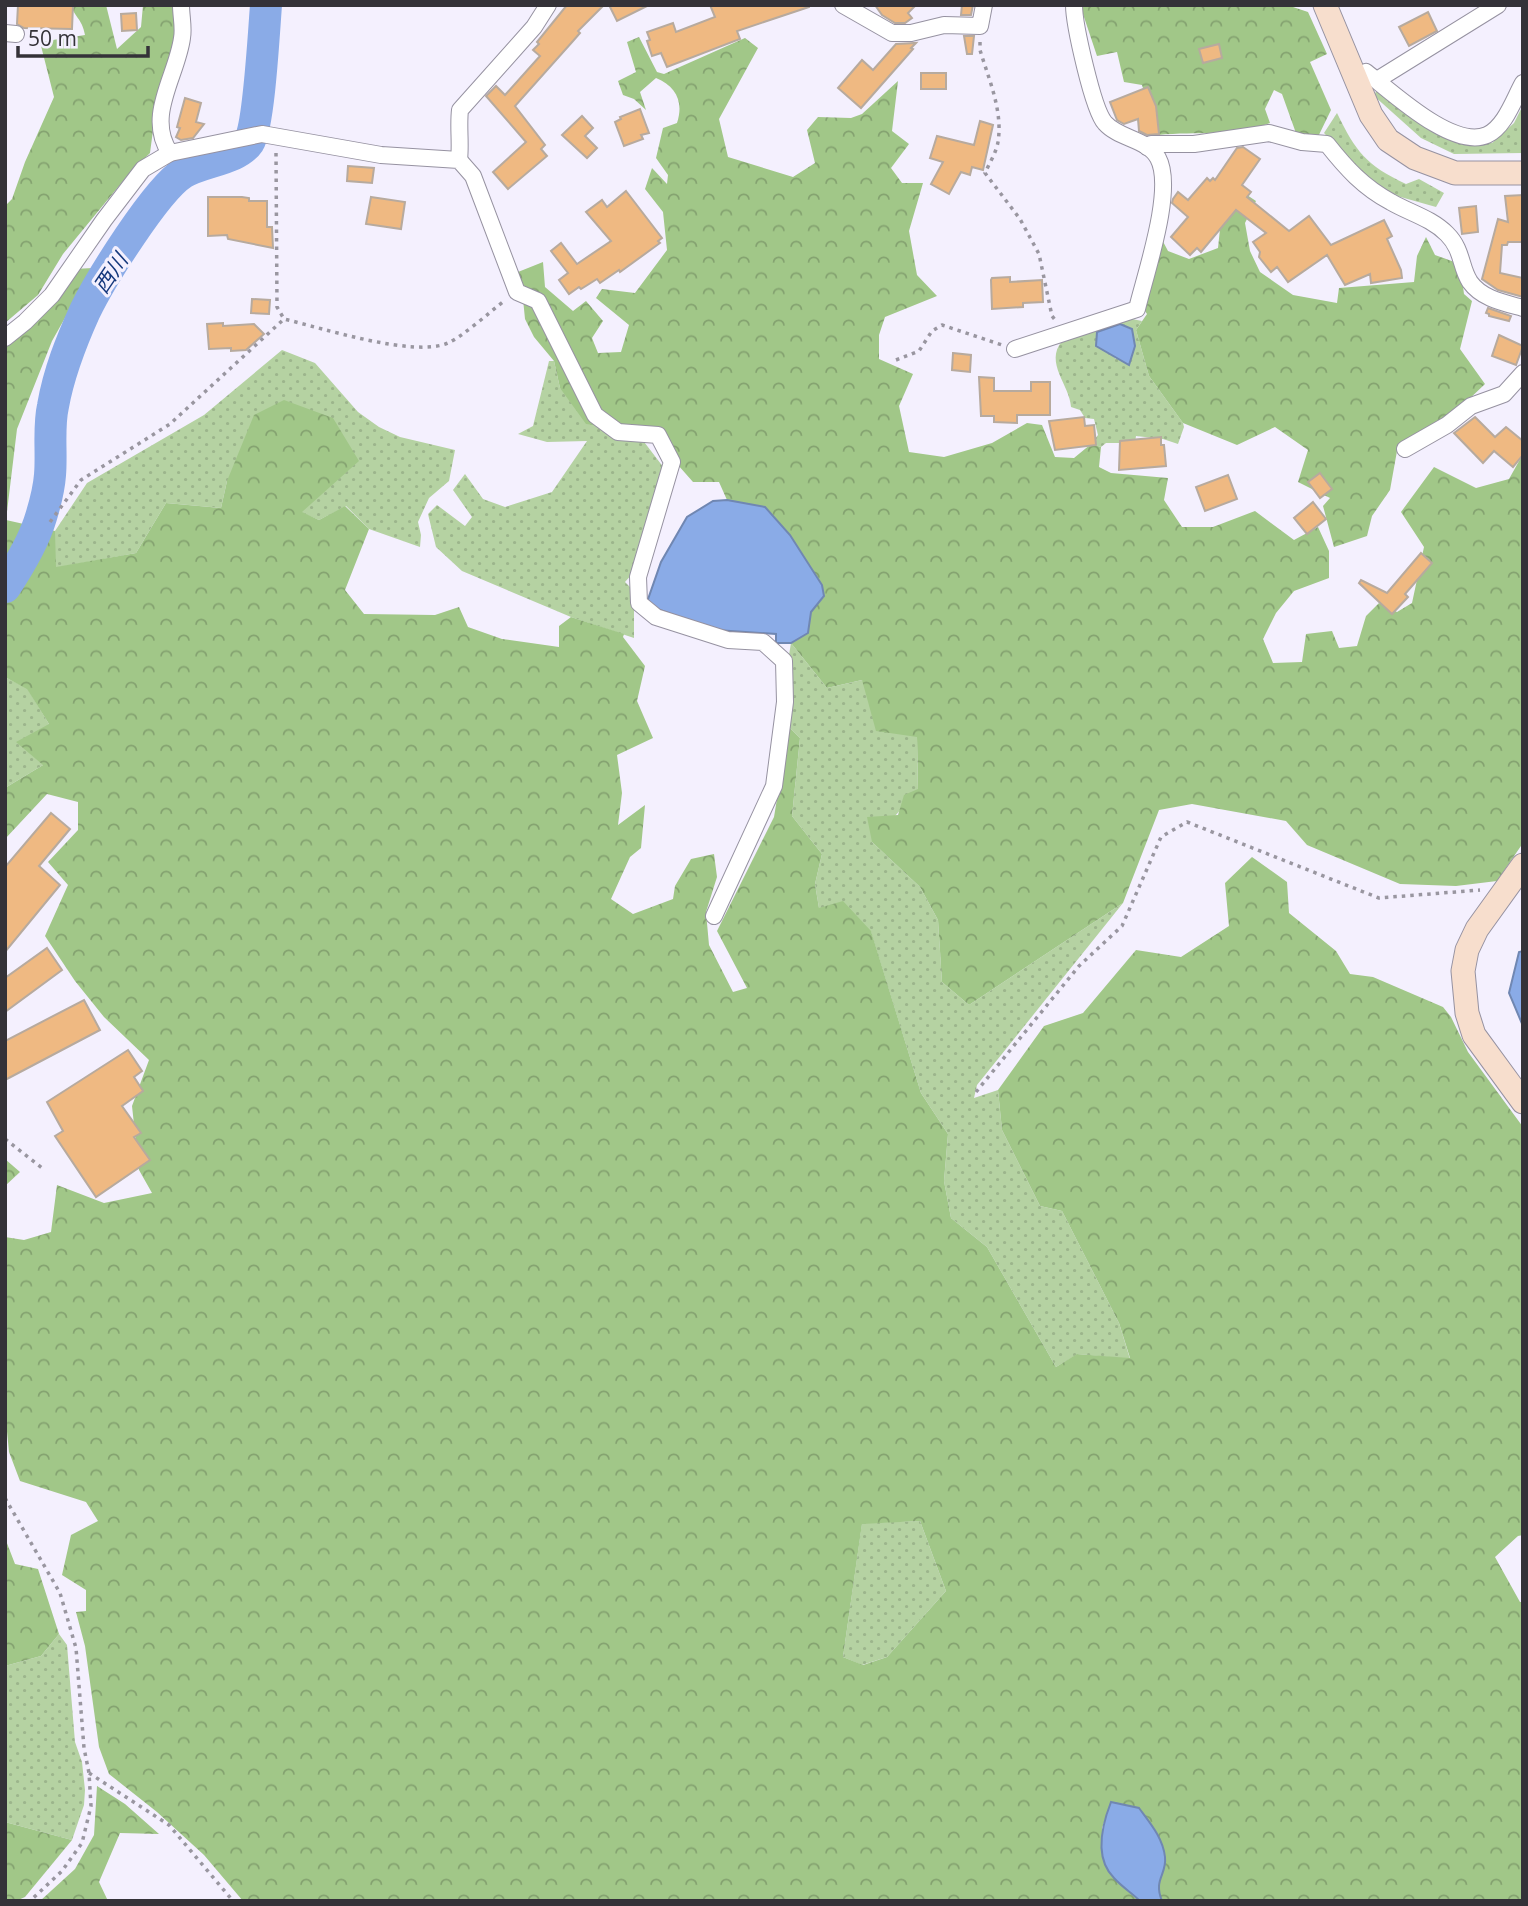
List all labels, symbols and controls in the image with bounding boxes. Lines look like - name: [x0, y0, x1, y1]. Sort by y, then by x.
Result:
- scale bar: [18, 14, 147, 58]
- text: 50 m: [28, 24, 77, 52]
- water label: 西川: [87, 246, 134, 298]

